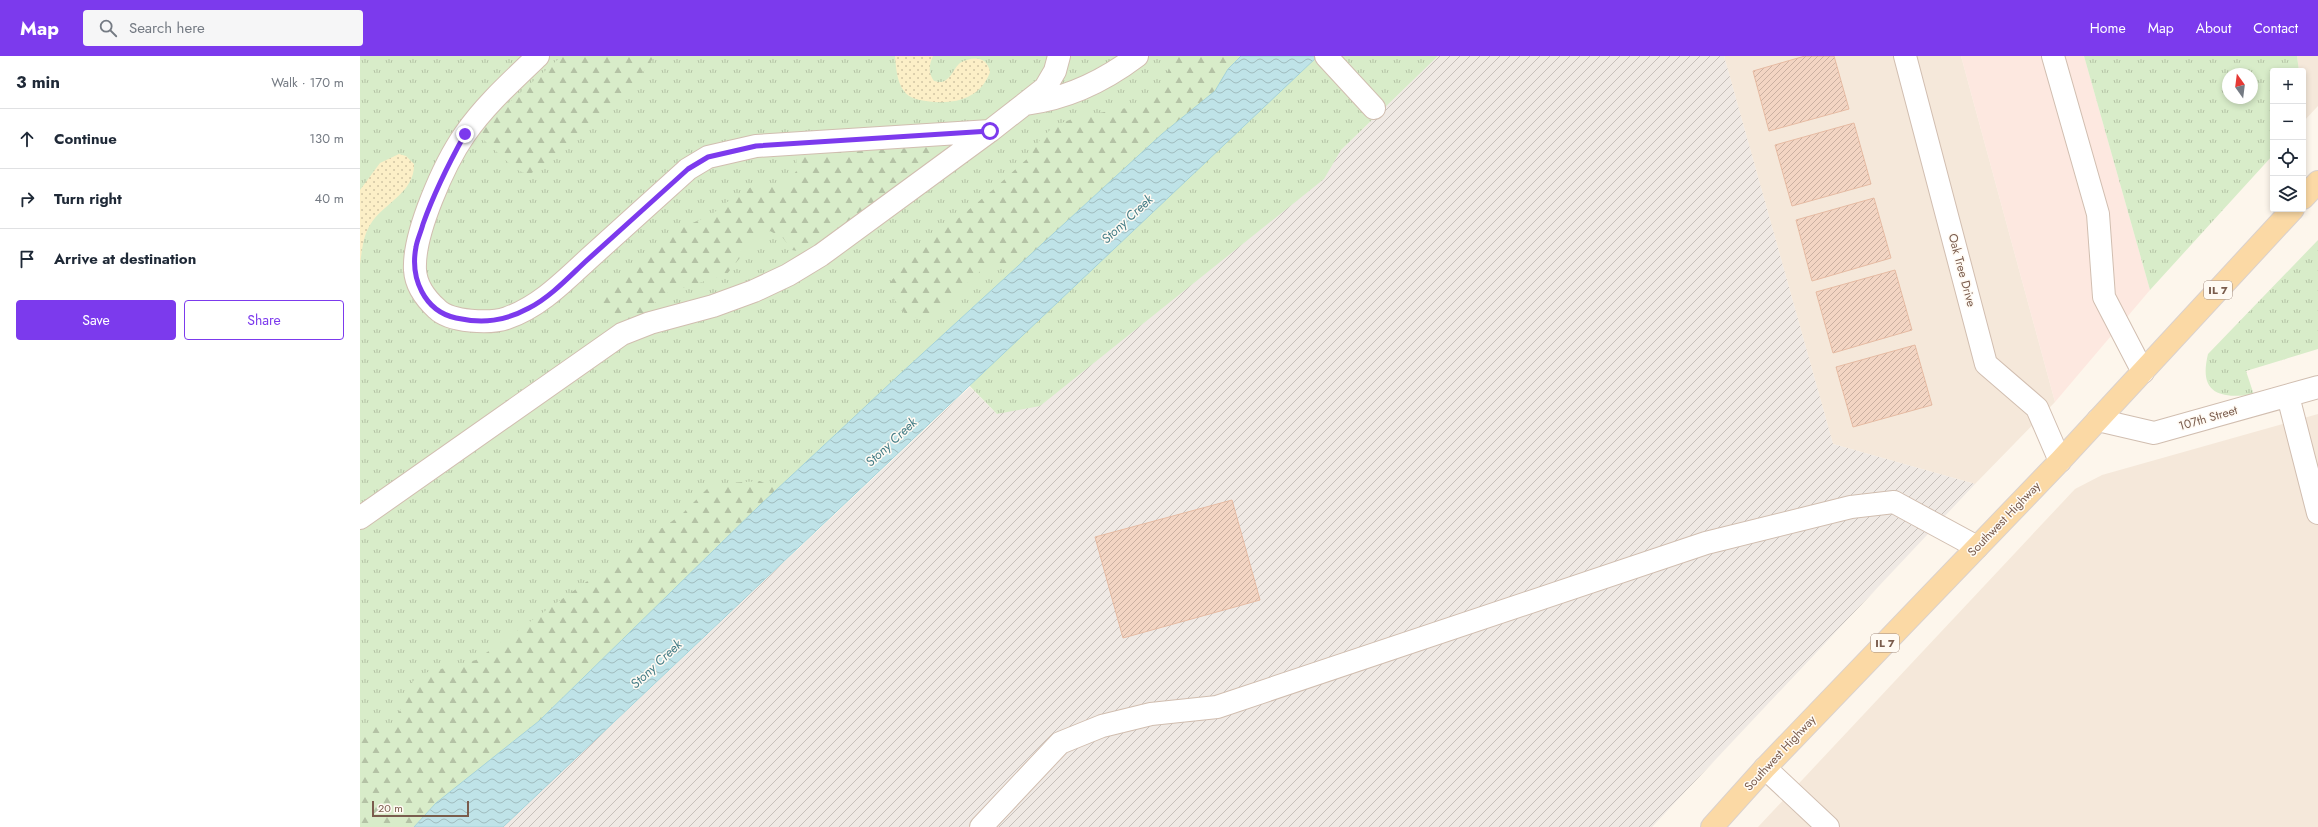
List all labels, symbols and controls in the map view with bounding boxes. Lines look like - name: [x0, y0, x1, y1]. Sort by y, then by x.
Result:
- search box: [83, 10, 363, 46]
- text: Map: [20, 15, 59, 42]
- icon: search: [97, 17, 119, 39]
- text: Search here: [129, 17, 205, 39]
- text: Home: [2090, 18, 2126, 38]
- text: Map: [2148, 18, 2174, 38]
- text: About: [2196, 18, 2231, 38]
- text: Contact: [2253, 18, 2298, 38]
- north arrow: [2222, 68, 2258, 104]
- map controls: [2270, 68, 2306, 212]
- button: +: [2270, 68, 2306, 104]
- text: 3 min: [16, 70, 60, 94]
- text: Walk · 170 m: [271, 73, 344, 92]
- button: −: [2270, 104, 2306, 140]
- route start: [981, 122, 999, 140]
- route end: [456, 125, 474, 143]
- icon: ahead: [16, 128, 38, 150]
- text: Continue: [54, 128, 117, 150]
- text: 130 m: [309, 129, 344, 148]
- button: locate: [2270, 140, 2306, 176]
- button: layers: [2270, 176, 2306, 212]
- icon: right: [16, 188, 38, 210]
- text: Turn right: [54, 188, 122, 210]
- text: 40 m: [315, 189, 344, 208]
- water label: Stony Creek: [1097, 190, 1157, 248]
- street label: Oak Tree Drive: [1944, 231, 1980, 309]
- icon: arrive: [16, 248, 38, 270]
- text: Arrive at destination: [54, 248, 196, 270]
- road number: IL 7: [2204, 281, 2232, 299]
- button: Save: [16, 300, 176, 340]
- button: Share: [184, 300, 344, 340]
- street label: 107th Street: [2177, 401, 2240, 435]
- water label: Stony Creek: [861, 413, 921, 471]
- street label: Southwest Highway: [1963, 477, 2045, 560]
- road number: IL 7: [1871, 634, 1899, 652]
- water label: Stony Creek: [626, 635, 686, 693]
- street label: Southwest Highway: [1740, 711, 1820, 795]
- scale bar: [372, 799, 469, 818]
- text: 20 m: [378, 800, 403, 816]

